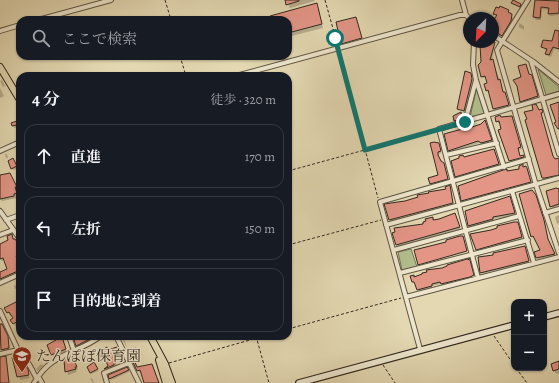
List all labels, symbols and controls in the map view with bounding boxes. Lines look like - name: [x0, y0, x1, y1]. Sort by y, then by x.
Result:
- north arrow: [463, 12, 499, 48]
- search box: [16, 16, 292, 60]
- icon: search: [30, 27, 52, 49]
- text: ここで検索: [62, 29, 137, 49]
- route start: [326, 29, 344, 47]
- text: 4 分: [32, 88, 60, 111]
- text: 徒歩 · 320 m: [210, 91, 276, 108]
- route end: [456, 113, 474, 131]
- icon: ahead: [33, 145, 55, 167]
- text: 直進: [71, 147, 101, 167]
- text: 170 m: [245, 148, 275, 165]
- icon: left: [33, 217, 55, 239]
- text: 左折: [71, 219, 101, 239]
- text: 150 m: [245, 220, 275, 237]
- icon: arrive: [33, 289, 55, 311]
- text: 目的地に到着: [71, 291, 161, 311]
- map controls: [511, 299, 547, 371]
- button: +: [511, 299, 547, 335]
- button: −: [511, 335, 547, 371]
- school or university icon: たんぽぽ保育園: [11, 345, 33, 373]
- place label: たんぽぽ保育園: [36, 346, 141, 366]

